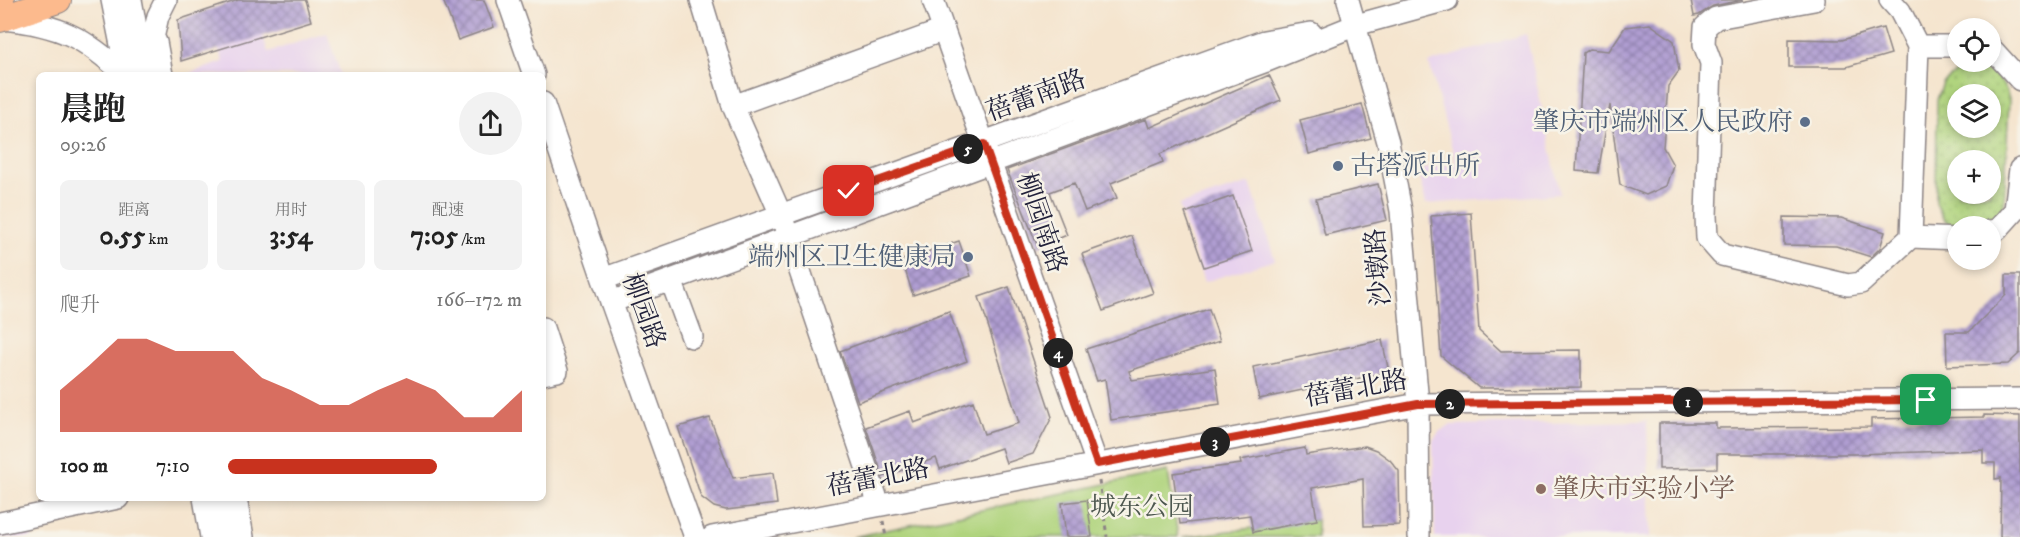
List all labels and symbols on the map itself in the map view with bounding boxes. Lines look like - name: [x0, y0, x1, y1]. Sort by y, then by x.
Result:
- street label: 蓓蕾南路: [981, 63, 1091, 129]
- place label: 肇庆市端州区人民政府: [1533, 106, 1793, 139]
- marker: 肇庆市端州区人民政府: [1798, 115, 1812, 129]
- pin: 5: [953, 134, 983, 164]
- place label: 古塔派出所: [1350, 150, 1480, 183]
- marker: 古塔派出所: [1331, 159, 1345, 173]
- pin: [823, 165, 874, 216]
- street label: 柳园南路: [1008, 168, 1074, 278]
- street label: 沙墩路: [1359, 227, 1399, 307]
- place label: 端州区卫生健康局: [748, 241, 956, 274]
- marker: 端州区卫生健康局: [961, 250, 975, 264]
- street label: 柳园路: [614, 269, 672, 353]
- pin: 4: [1043, 338, 1073, 368]
- street label: 蓓蕾北路: [1302, 364, 1410, 414]
- pin: [1900, 374, 1951, 425]
- pin: 1: [1673, 387, 1703, 417]
- pin: 2: [1435, 389, 1465, 419]
- pin: 3: [1200, 427, 1230, 457]
- street label: 蓓蕾北路: [824, 452, 932, 504]
- place label: 肇庆市实验小学: [1553, 473, 1735, 506]
- marker: 肇庆市实验小学: [1534, 482, 1548, 496]
- park label: 城东公园: [1090, 491, 1194, 524]

